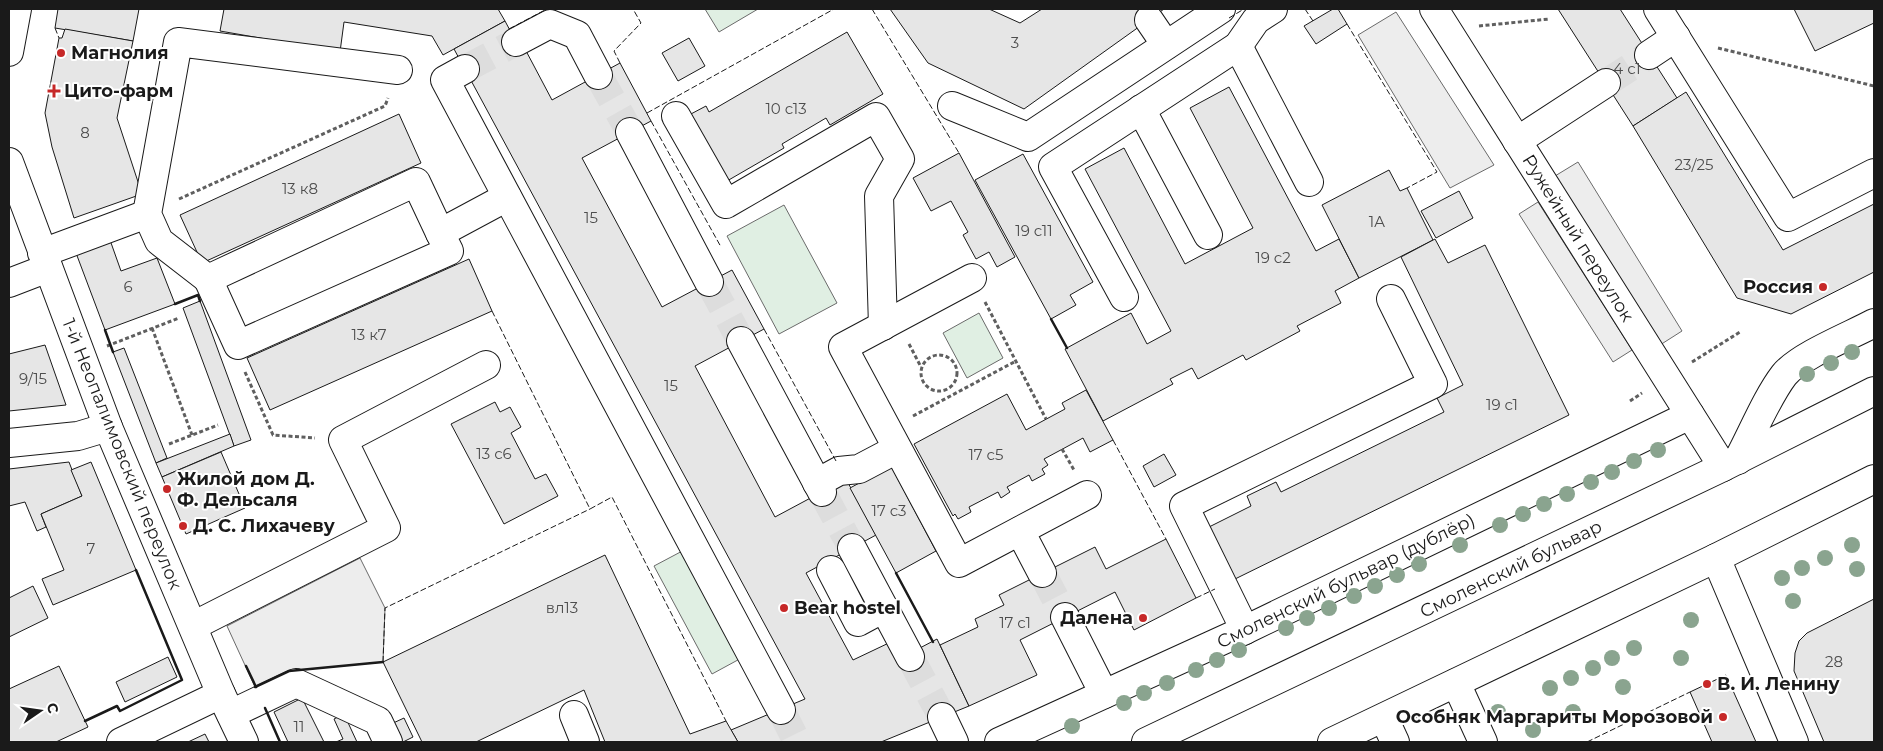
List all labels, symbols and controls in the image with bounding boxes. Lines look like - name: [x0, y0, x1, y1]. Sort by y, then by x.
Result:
- house number: 3: [1011, 33, 1019, 52]
- place label: Магнолия: [71, 42, 169, 64]
- marker: Магнолия: [55, 47, 67, 59]
- house number: 4 с1: [1613, 59, 1641, 78]
- place label: Цито-фарм: [64, 80, 173, 102]
- marker: Цито-фарм: [48, 85, 60, 97]
- house number: 10 с13: [765, 99, 807, 118]
- house number: 8: [80, 123, 90, 142]
- street label: Ружейный переулок: [1517, 150, 1639, 326]
- house number: 23/25: [1674, 155, 1714, 174]
- house number: 13 к8: [282, 179, 318, 198]
- house number: 15: [584, 208, 598, 227]
- house number: 1А: [1369, 212, 1385, 231]
- house number: 19 с11: [1015, 221, 1053, 240]
- house number: 19 с2: [1255, 248, 1291, 267]
- place label: Россия: [1743, 276, 1813, 298]
- house number: 6: [123, 277, 133, 296]
- marker: Россия: [1817, 281, 1829, 293]
- street label: 1-й Неопалимовский переулок: [57, 315, 187, 593]
- house number: 13 к7: [351, 325, 387, 344]
- house number: 9/15: [19, 369, 47, 388]
- house number: 15: [664, 376, 678, 395]
- house number: 19 с1: [1486, 395, 1518, 414]
- house number: 13 с6: [476, 444, 512, 463]
- house number: 17 с5: [968, 445, 1004, 464]
- place label: Жилой дом Д. Ф. Дельсаля: [177, 468, 315, 511]
- marker: Жилой дом Д. Ф. Дельсаля: [161, 483, 173, 495]
- house number: 17 с3: [872, 501, 906, 520]
- street label: Смоленский бульвар (дублёр): [1213, 509, 1479, 653]
- place label: Д. С. Лихачеву: [193, 515, 336, 537]
- street label: Смоленский бульвар: [1416, 515, 1606, 623]
- marker: Д. С. Лихачеву: [177, 520, 189, 532]
- house number: 7: [87, 539, 96, 558]
- place label: Bear hostel: [794, 597, 901, 619]
- house number: вл13: [546, 598, 578, 617]
- marker: Bear hostel: [778, 602, 790, 614]
- place label: Далена: [1060, 607, 1133, 629]
- marker: Далена: [1137, 612, 1149, 624]
- house number: 17 с1: [999, 613, 1031, 632]
- house number: 28: [1825, 652, 1843, 671]
- place label: В. И. Ленину: [1717, 673, 1841, 695]
- marker: В. И. Ленину: [1701, 678, 1713, 690]
- north arrow: [15, 686, 65, 736]
- text: С: [43, 701, 63, 715]
- place label: Особняк Маргариты Морозовой: [1396, 706, 1713, 728]
- marker: Особняк Маргариты Морозовой: [1717, 711, 1729, 723]
- house number: 11: [294, 717, 304, 736]

